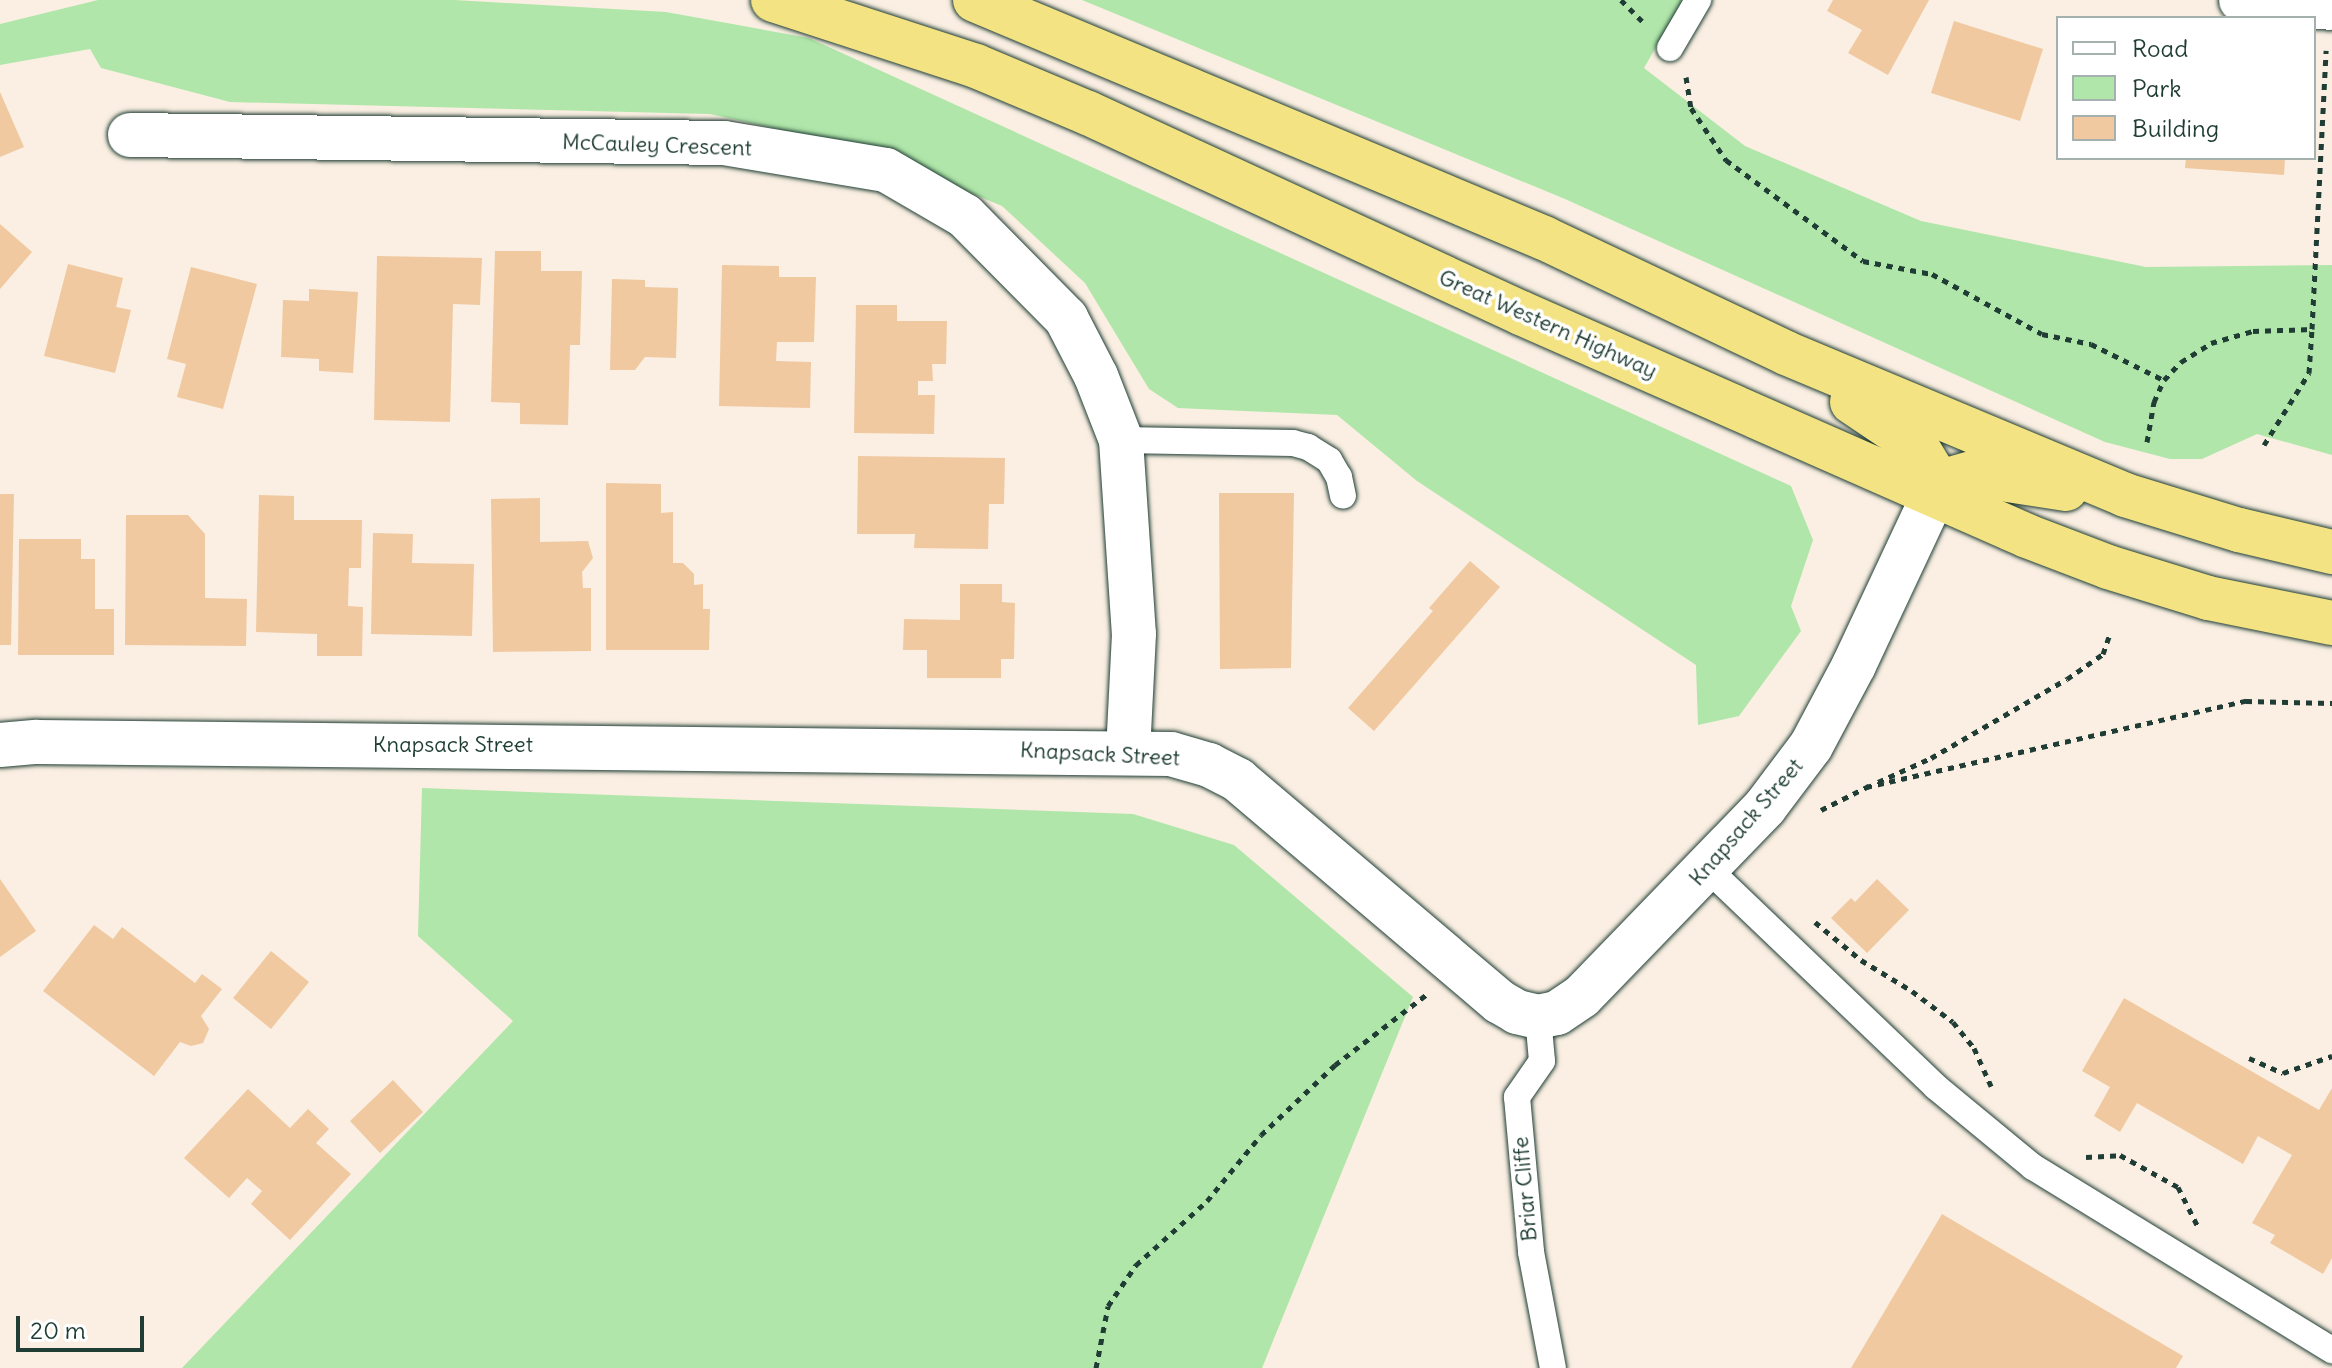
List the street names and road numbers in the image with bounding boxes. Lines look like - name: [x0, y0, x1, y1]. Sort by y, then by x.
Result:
- street label: McCauley Crescent: [562, 128, 752, 162]
- street label: Great Western Highway: [1435, 264, 1661, 384]
- street label: Knapsack Street: [373, 732, 533, 758]
- street label: Knapsack Street: [1019, 737, 1181, 771]
- street label: Knapsack Street: [1683, 753, 1809, 891]
- street label: Briar Cliffe: [1507, 1135, 1543, 1243]

